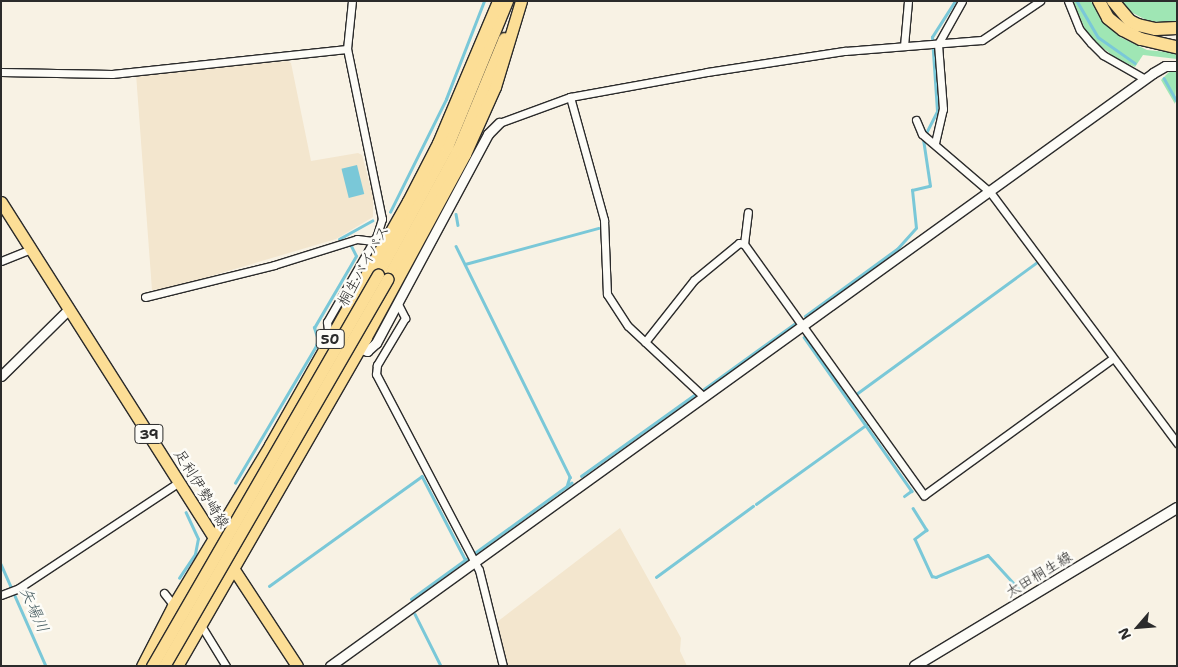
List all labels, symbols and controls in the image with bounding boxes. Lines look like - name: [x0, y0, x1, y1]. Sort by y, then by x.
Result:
- street label: 桐生バイパス: [334, 222, 394, 310]
- road number: 50: [315, 328, 345, 350]
- road number: 39: [134, 422, 164, 446]
- street label: 足利伊勢崎線: [170, 446, 232, 532]
- street label: 太田桐生線: [1002, 548, 1076, 602]
- water label: 矢場川: [15, 584, 53, 636]
- north arrow: [1113, 602, 1163, 652]
- text: N: [1114, 625, 1135, 643]

